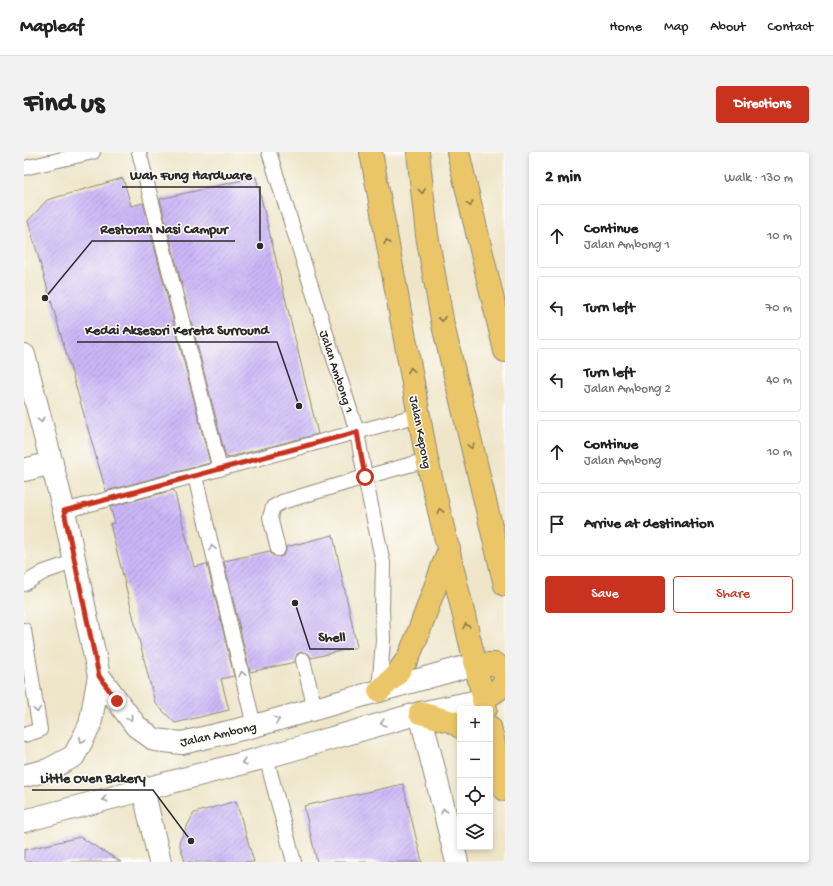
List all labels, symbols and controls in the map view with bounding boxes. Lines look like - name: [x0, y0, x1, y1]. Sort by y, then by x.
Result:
- text: Mapleaf: [20, 16, 83, 39]
- text: Home: [610, 19, 642, 36]
- text: Map: [664, 19, 688, 36]
- text: About: [710, 19, 746, 36]
- text: Contact: [768, 19, 813, 36]
- button: Directions: [716, 86, 809, 123]
- text: Find us: [24, 88, 104, 121]
- callout: Wah Fung Hardware: [122, 161, 260, 187]
- text: Wah Fung Hardware: [129, 168, 253, 185]
- text: 2 min: [545, 168, 581, 188]
- text: Walk · 130 m: [724, 171, 793, 186]
- one-way arrow: [417, 188, 426, 194]
- one-way arrow: [465, 200, 473, 207]
- callout: Restoran Nasi Campur: [92, 215, 235, 241]
- text: Continue: [584, 220, 638, 238]
- text: Restoran Nasi Campur: [99, 222, 230, 239]
- icon: ahead: [546, 225, 568, 247]
- text: 10 m: [767, 229, 792, 244]
- text: Jalan Ambong 1: [584, 238, 670, 253]
- one-way arrow: [383, 239, 392, 245]
- icon: left: [546, 297, 568, 319]
- text: Turn left: [584, 299, 635, 317]
- text: 70 m: [766, 301, 792, 316]
- callout: Kedai Aksesori Kereta Surround: [77, 316, 277, 342]
- one-way arrow: [437, 316, 446, 322]
- text: Kedai Aksesori Kereta Surround: [84, 323, 271, 340]
- street label: Jalan Ambong 1: [315, 329, 356, 415]
- text: Turn left: [584, 364, 635, 382]
- one-way arrow: [407, 367, 415, 373]
- icon: left: [546, 369, 568, 391]
- text: 40 m: [766, 373, 792, 388]
- text: Jalan Ambong 2: [584, 382, 671, 397]
- street label: Jalan Kepong: [405, 395, 434, 470]
- one-way arrow: [36, 416, 45, 423]
- text: Continue: [584, 436, 638, 454]
- icon: ahead: [546, 441, 568, 463]
- one-way arrow: [467, 443, 475, 449]
- text: 10 m: [767, 445, 792, 460]
- text: Jalan Ambong: [584, 454, 662, 469]
- route start: [356, 468, 374, 486]
- one-way arrow: [436, 508, 444, 514]
- icon: arrive: [546, 513, 568, 535]
- text: Arrive at destination: [584, 515, 714, 533]
- one-way arrow: [208, 545, 217, 552]
- button: Save: [545, 576, 665, 613]
- button: Share: [673, 576, 793, 613]
- callout: Shell: [310, 623, 354, 649]
- one-way arrow: [463, 623, 471, 629]
- text: Shell: [318, 630, 346, 647]
- one-way arrow: [238, 671, 247, 678]
- route end: [108, 692, 126, 710]
- map controls: [457, 706, 493, 850]
- button: +: [457, 706, 493, 742]
- one-way arrow: [32, 707, 41, 713]
- one-way arrow: [126, 714, 133, 721]
- one-way arrow: [273, 716, 280, 725]
- one-way arrow: [379, 719, 386, 727]
- street label: Jalan Ambong: [179, 720, 258, 751]
- one-way arrow: [79, 736, 87, 743]
- button: −: [457, 742, 493, 778]
- one-way arrow: [241, 758, 247, 766]
- callout: Little Oven Bakery: [32, 764, 153, 790]
- text: Little Oven Bakery: [40, 771, 146, 788]
- button: locate: [457, 778, 493, 814]
- one-way arrow: [102, 794, 109, 803]
- one-way arrow: [440, 807, 449, 814]
- button: layers: [457, 814, 493, 850]

